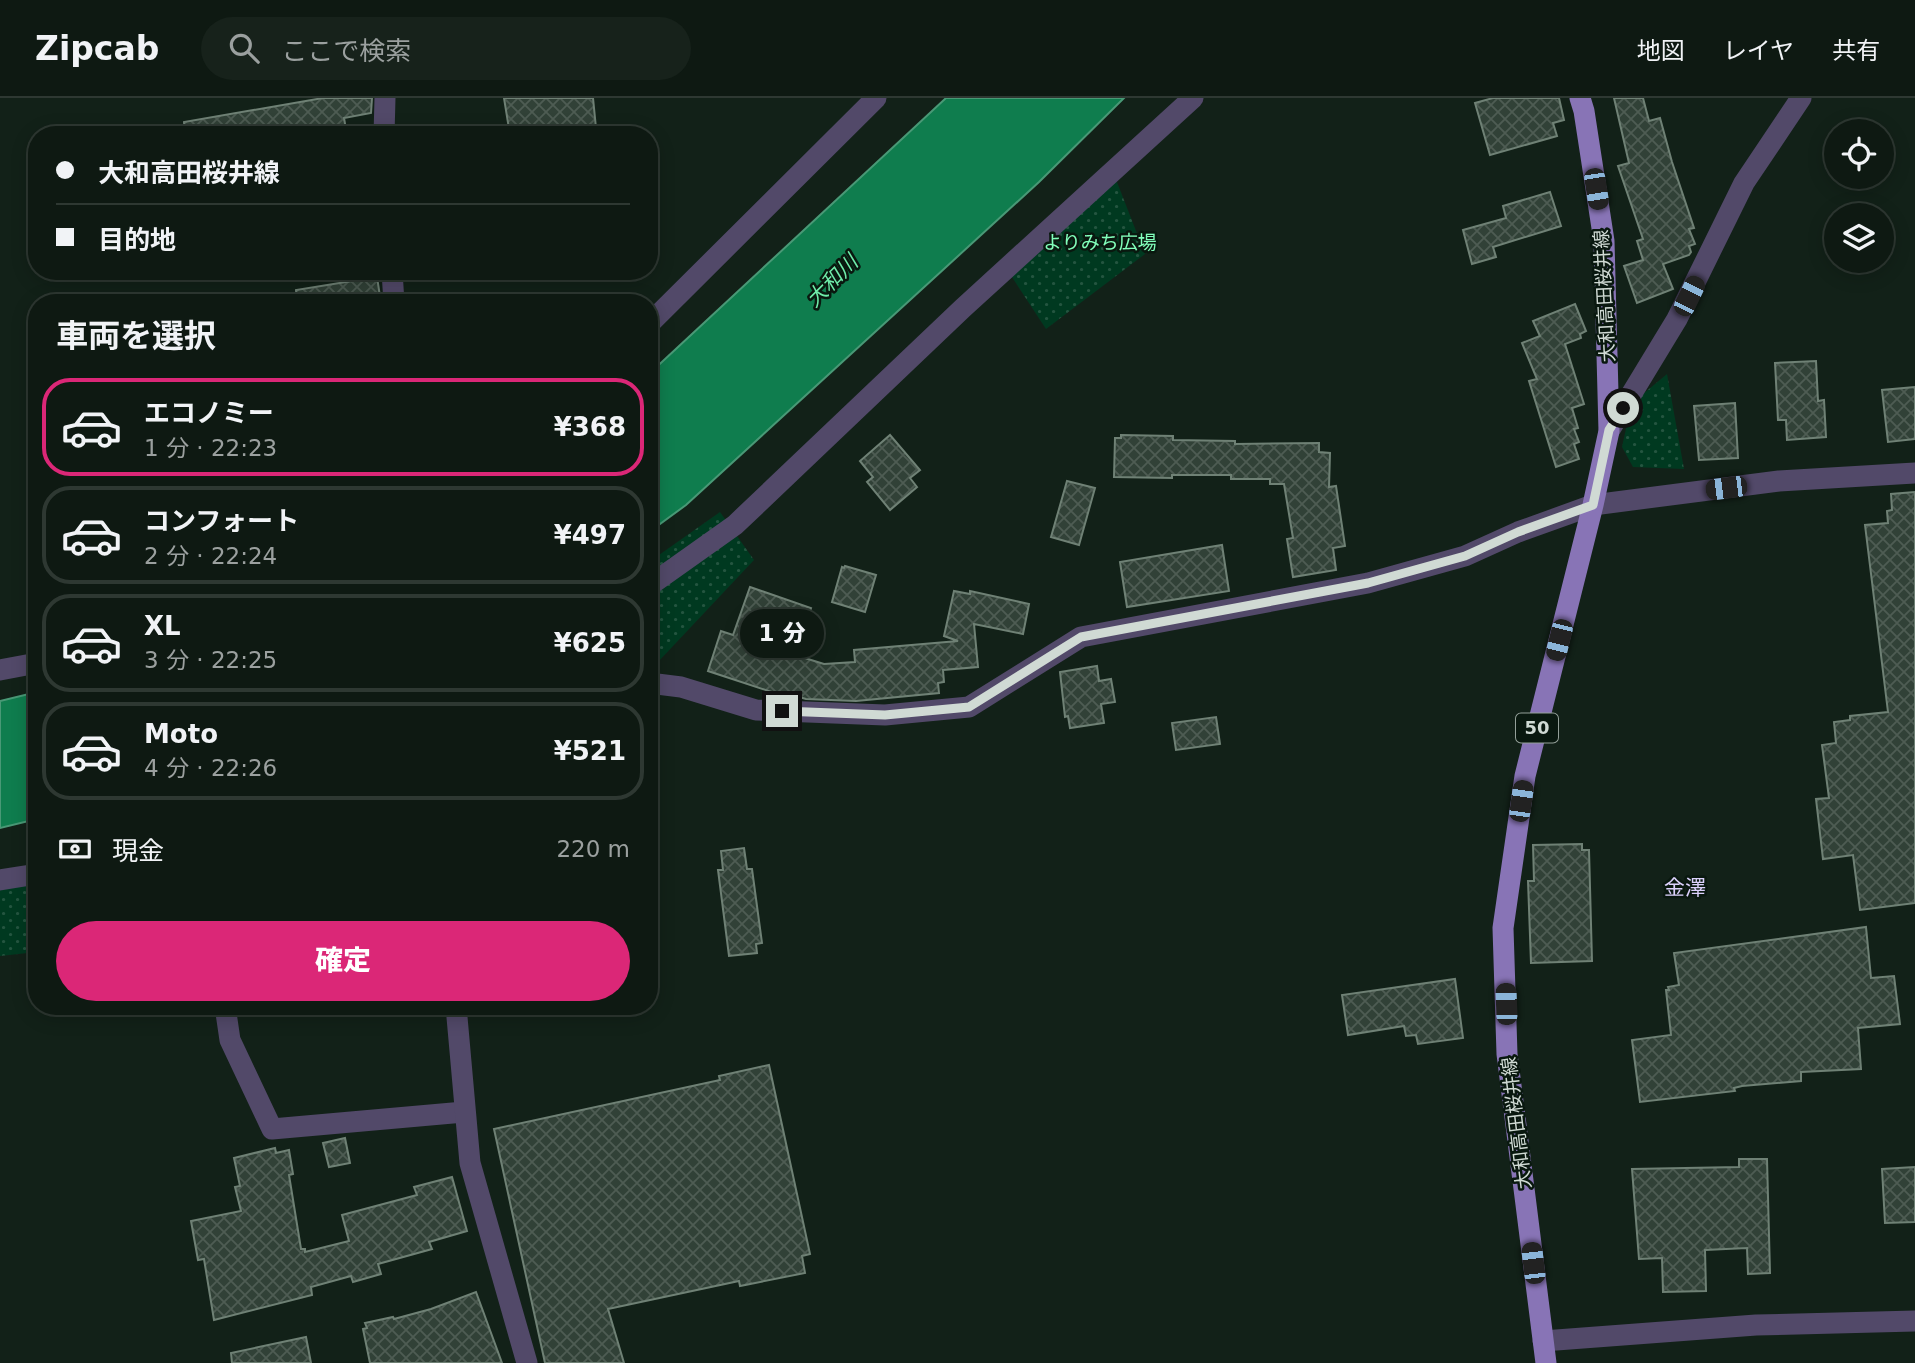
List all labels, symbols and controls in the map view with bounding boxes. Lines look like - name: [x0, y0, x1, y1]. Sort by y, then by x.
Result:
- search box: [201, 17, 691, 80]
- text: Zipcab: [35, 29, 159, 68]
- icon: search: [225, 29, 263, 67]
- text: ここで検索: [281, 36, 411, 66]
- text: 地図: [1637, 37, 1685, 65]
- text: レイヤ: [1723, 37, 1794, 65]
- text: 共有: [1832, 37, 1880, 65]
- map controls: [1824, 119, 1894, 273]
- button: locate: [1824, 119, 1894, 189]
- text: 大和高田桜井線: [98, 158, 280, 188]
- car: [1583, 167, 1610, 211]
- button: layers: [1824, 203, 1894, 273]
- text: 目的地: [98, 225, 176, 255]
- street label: 大和高田桜井線: [1590, 229, 1618, 363]
- park label: よりみち広場: [1043, 231, 1157, 253]
- water label: 大和川: [801, 249, 864, 312]
- car: [1671, 273, 1708, 319]
- text: 車両を選択: [56, 317, 216, 355]
- route start: [1607, 392, 1639, 424]
- icon: car: [60, 396, 123, 459]
- text: エコノミー: [144, 398, 274, 428]
- text: ¥368: [554, 412, 626, 442]
- text: 1 分 · 22:23: [144, 435, 277, 461]
- car: [1704, 475, 1749, 501]
- icon: car: [60, 504, 123, 567]
- text: コンフォート: [144, 506, 299, 536]
- text: ¥497: [554, 520, 626, 550]
- text: 2 分 · 22:24: [144, 543, 277, 569]
- callout: 1 分: [740, 610, 824, 658]
- text: XL: [144, 611, 181, 641]
- icon: car: [60, 612, 123, 675]
- car: [1544, 617, 1575, 663]
- text: 1 分: [758, 620, 806, 646]
- text: ¥625: [554, 628, 626, 658]
- text: 3 分 · 22:25: [144, 647, 277, 673]
- route end: [766, 695, 798, 727]
- road number: 50: [1516, 714, 1558, 742]
- text: Moto: [144, 719, 218, 749]
- icon: car: [60, 720, 123, 783]
- text: ¥521: [554, 736, 626, 766]
- text: 4 分 · 22:26: [144, 755, 277, 781]
- car: [1508, 779, 1535, 823]
- icon: cash: [56, 830, 94, 868]
- text: 現金: [112, 836, 164, 866]
- text: 220 m: [556, 836, 630, 862]
- district label: 金澤: [1664, 876, 1706, 900]
- button: 確定: [56, 921, 630, 1001]
- car: [1495, 983, 1518, 1025]
- street label: 大和高田桜井線: [1497, 1056, 1535, 1190]
- car: [1521, 1241, 1546, 1285]

